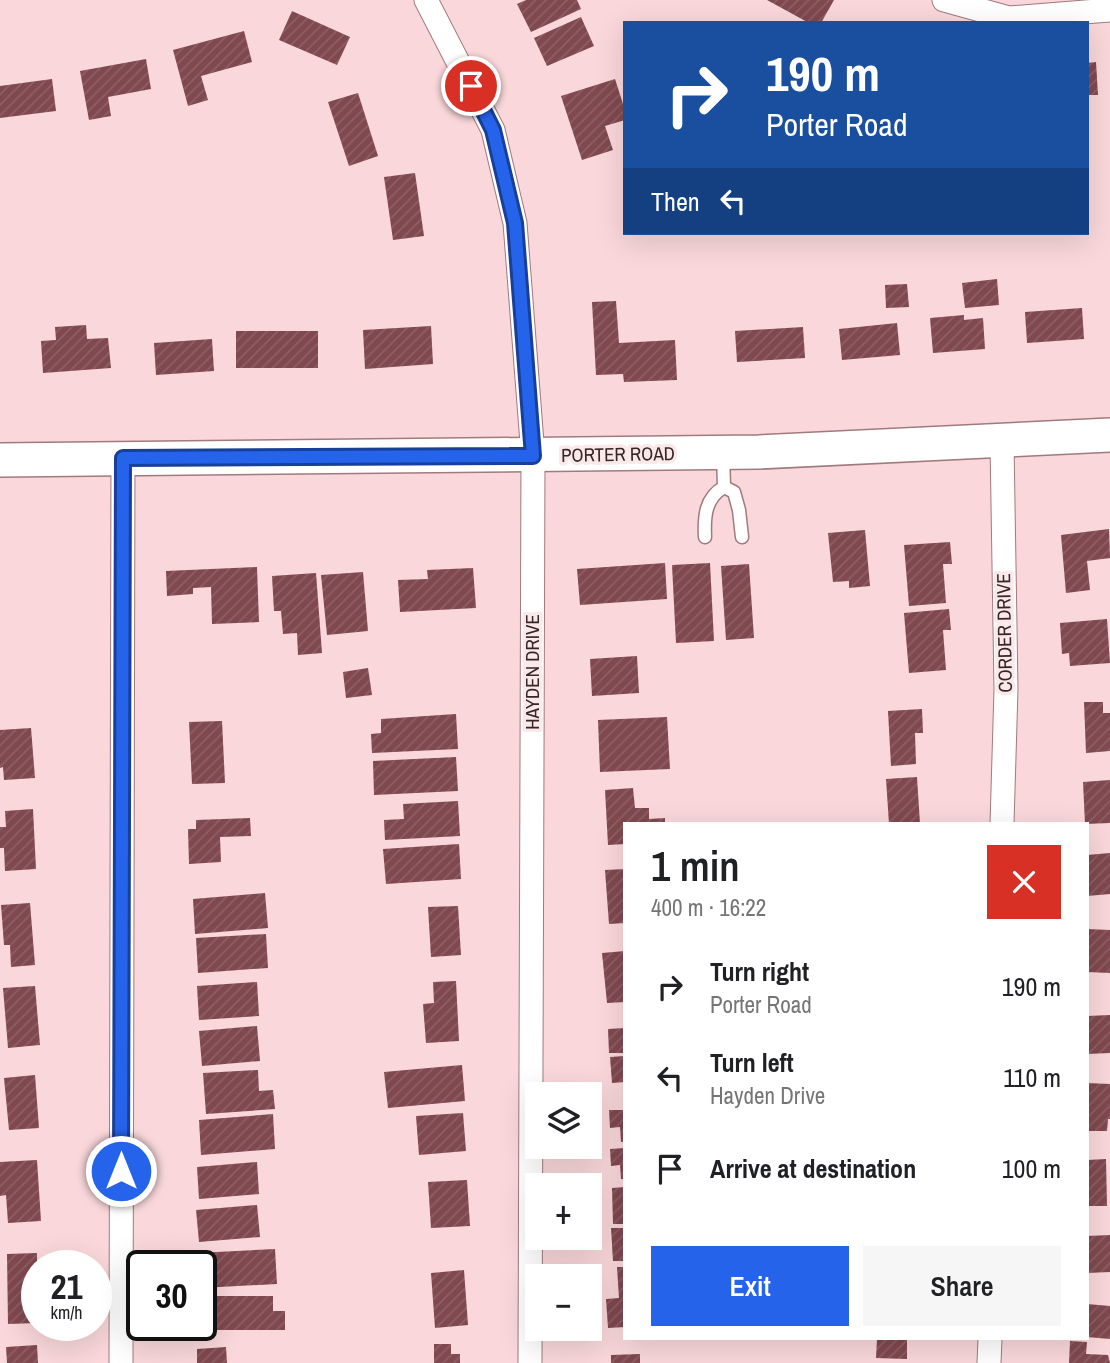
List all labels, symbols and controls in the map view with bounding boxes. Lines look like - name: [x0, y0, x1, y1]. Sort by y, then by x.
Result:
- text: 190 m: [766, 40, 880, 106]
- icon: right: [651, 49, 742, 140]
- pin: [441, 56, 501, 116]
- icon: arrive: [452, 67, 490, 105]
- text: Porter Road: [766, 103, 907, 146]
- icon: left: [714, 182, 752, 220]
- text: Then: [651, 184, 700, 219]
- street label: PORTER ROAD: [561, 440, 675, 468]
- street label: CORDER DRIVE: [990, 573, 1018, 693]
- street label: HAYDEN DRIVE: [519, 614, 545, 730]
- text: 1 min: [651, 838, 740, 894]
- button: close: [987, 845, 1061, 919]
- text: 400 m · 16:22: [651, 892, 766, 923]
- text: Turn right: [710, 954, 809, 989]
- icon: right: [651, 968, 689, 1006]
- text: 190 m: [1002, 969, 1061, 1004]
- text: Porter Road: [710, 989, 812, 1020]
- text: Turn left: [710, 1045, 794, 1080]
- icon: left: [651, 1059, 689, 1097]
- text: 110 m: [1003, 1060, 1061, 1095]
- text: Hayden Drive: [710, 1080, 825, 1111]
- map controls: [525, 1082, 602, 1341]
- button: layers: [525, 1082, 602, 1159]
- position arrow: [84, 1134, 158, 1208]
- icon: arrive: [651, 1150, 689, 1188]
- text: Arrive at destination: [710, 1151, 916, 1186]
- text: 100 m: [1002, 1151, 1061, 1186]
- button: +: [525, 1173, 602, 1250]
- button: Exit: [651, 1246, 849, 1326]
- button: Share: [863, 1246, 1061, 1326]
- speed limit sign: 30: [126, 1250, 217, 1341]
- text: 21: [51, 1263, 82, 1310]
- button: −: [525, 1264, 602, 1341]
- text: km/h: [51, 1300, 83, 1325]

